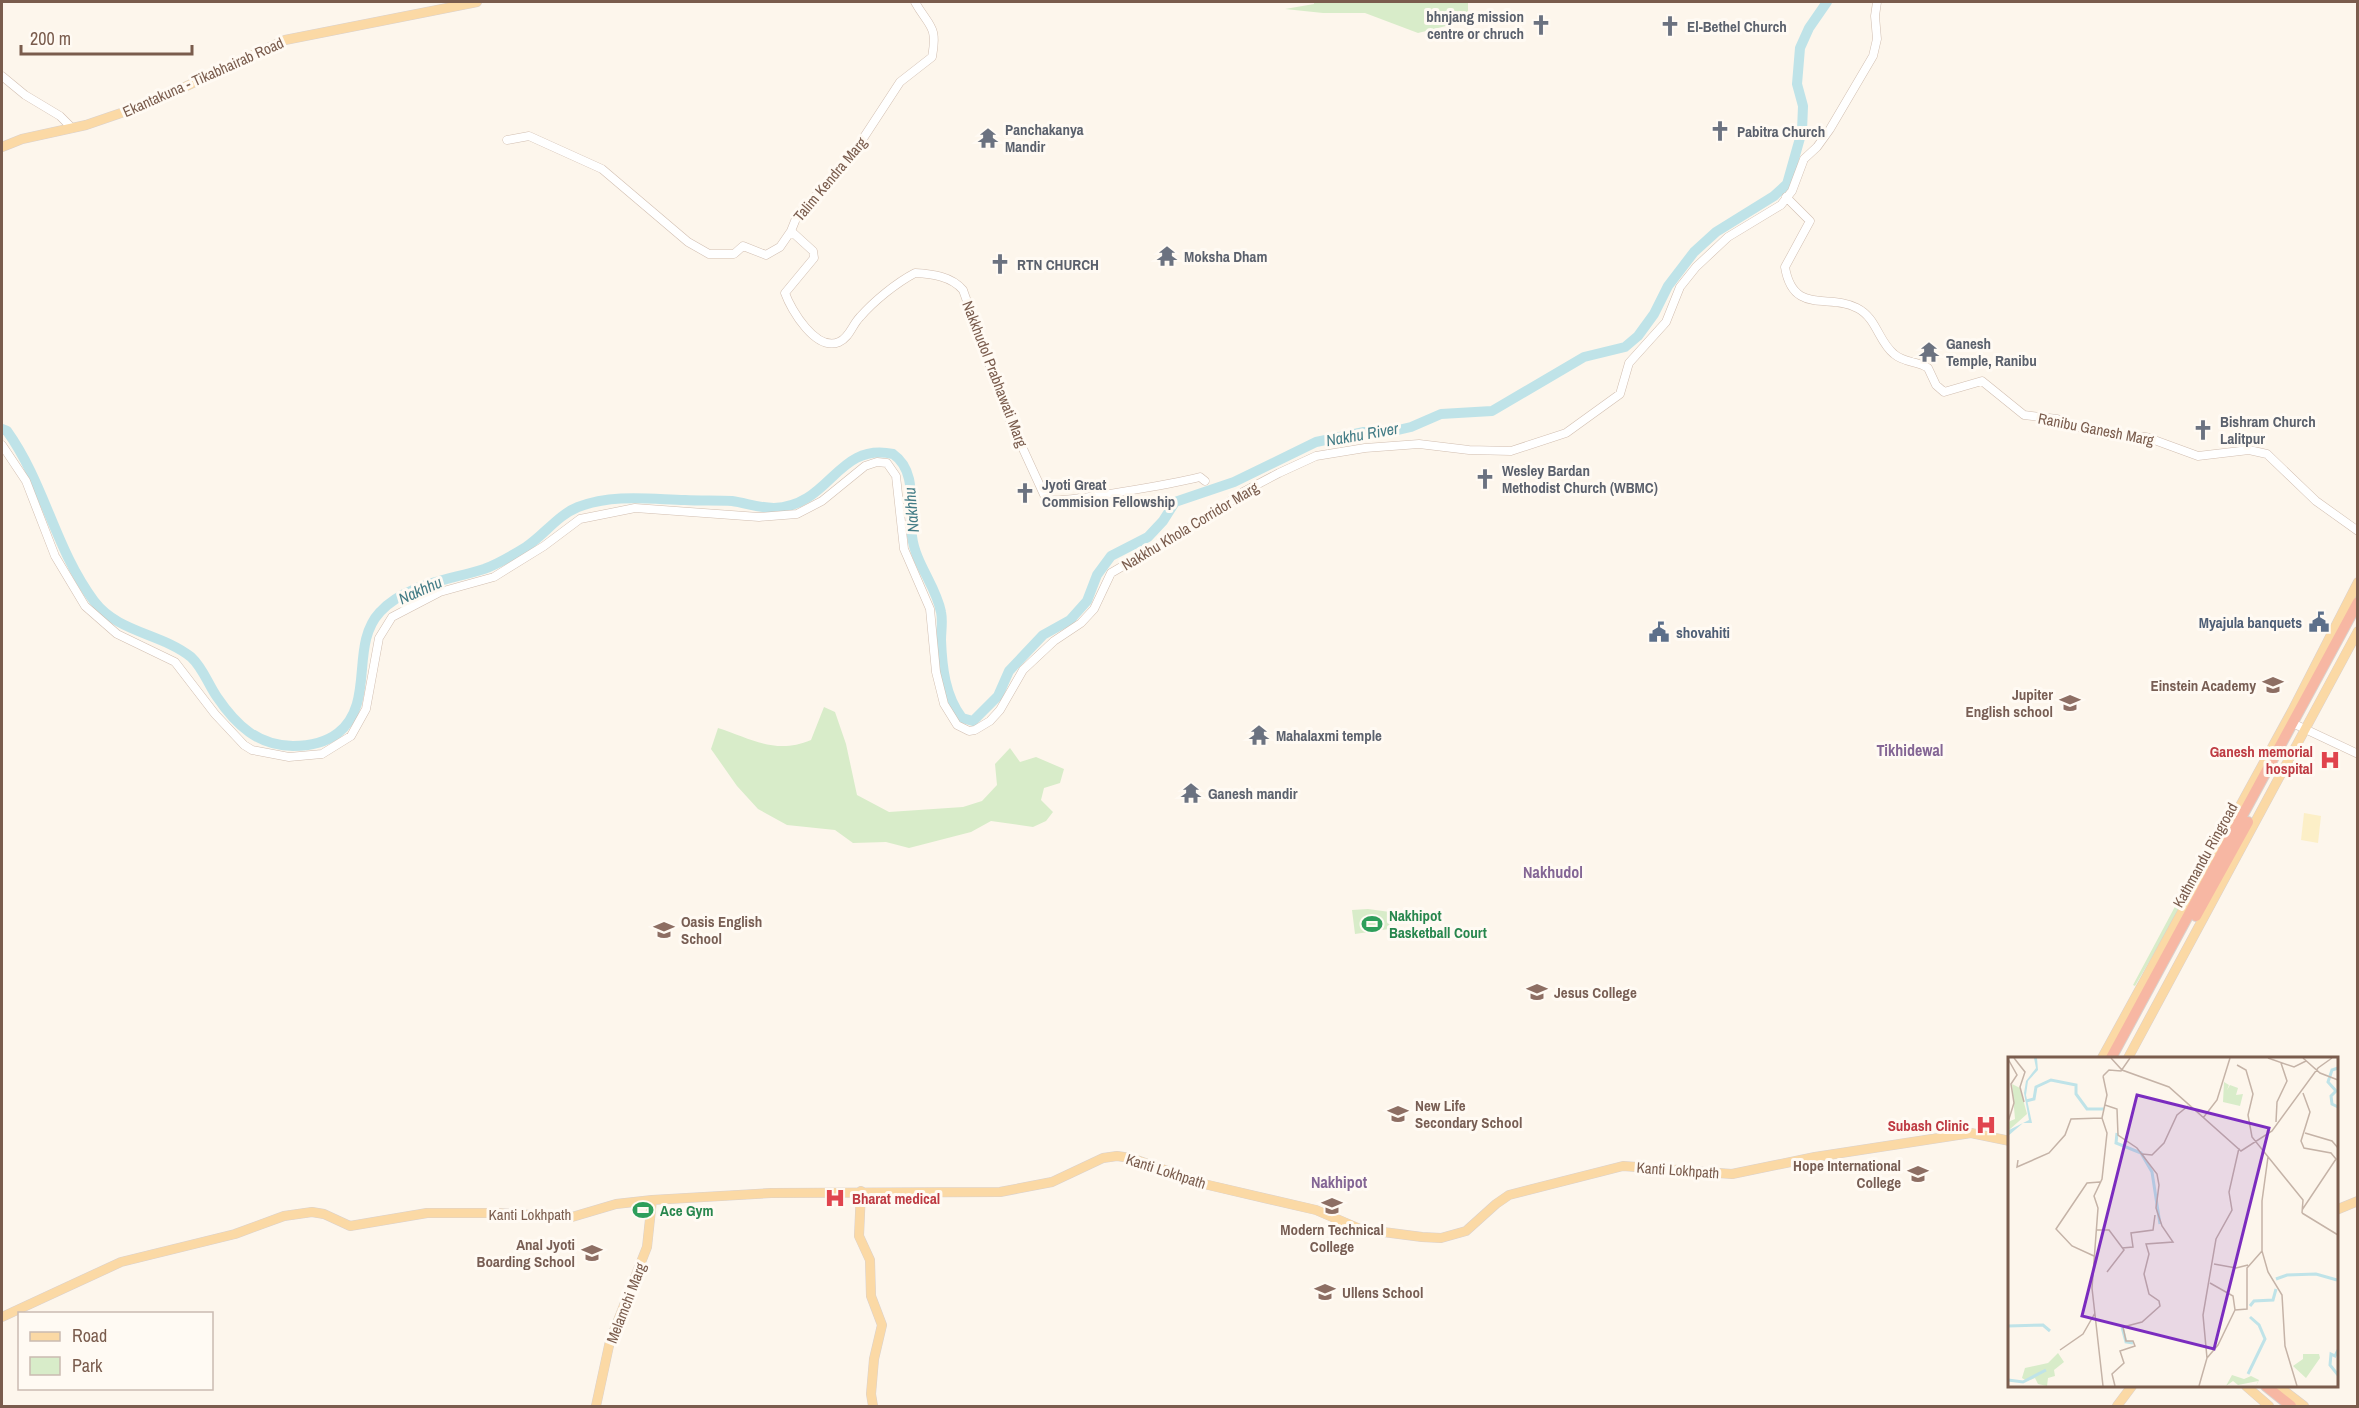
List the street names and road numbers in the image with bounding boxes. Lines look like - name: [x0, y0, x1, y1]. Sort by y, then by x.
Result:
- street label: Ekantakuna - Tikabhairab Road: [119, 32, 287, 122]
- street label: Talim Kendra Marg: [788, 132, 872, 226]
- street label: Nakkhudol Prabhawati Marg: [957, 298, 1033, 450]
- street label: Ranibu Ganesh Marg: [2036, 407, 2156, 451]
- street label: Nakkhu Khola Corridor Marg: [1117, 477, 1263, 575]
- street label: Kathmandu Ringroad: [2167, 799, 2243, 911]
- street label: Kanti Lokhpath: [1123, 1148, 1209, 1194]
- street label: Kanti Lokhpath: [1636, 1157, 1720, 1183]
- street label: Kanti Lokhpath: [489, 1204, 571, 1225]
- street label: Melamchi Marg: [601, 1260, 651, 1346]

